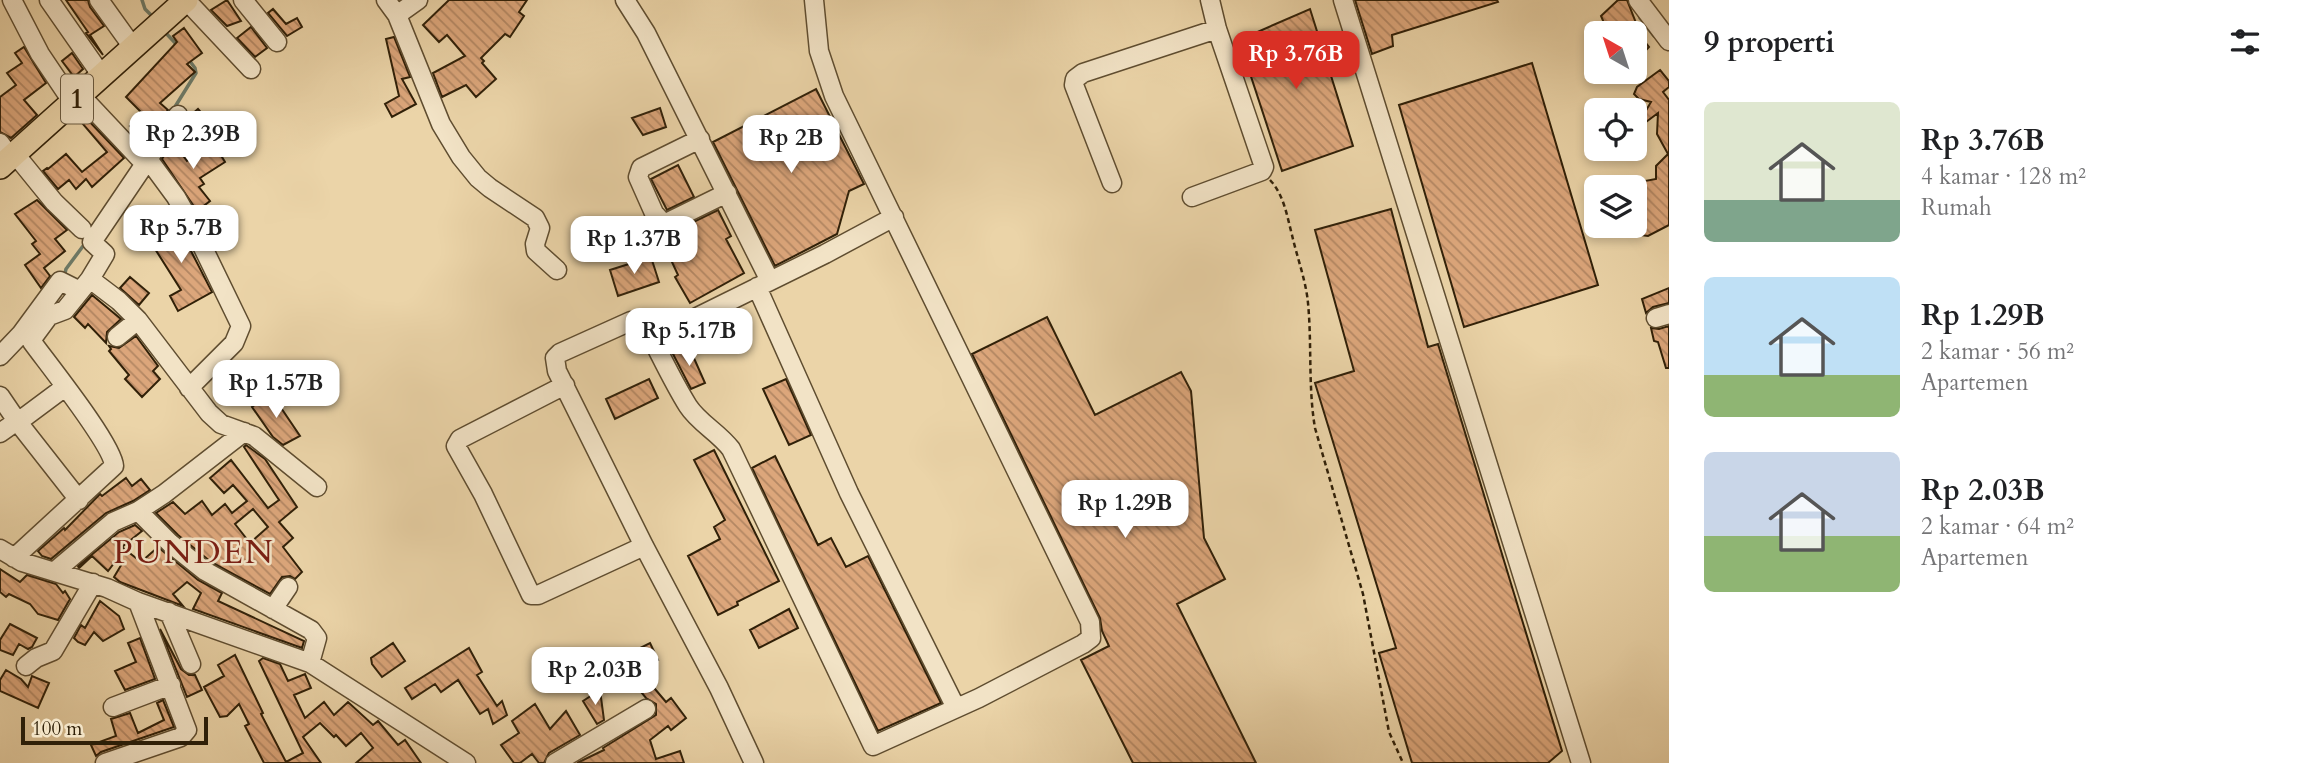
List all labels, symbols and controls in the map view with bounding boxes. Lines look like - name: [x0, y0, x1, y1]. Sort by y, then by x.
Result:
- north arrow: [1584, 21, 1647, 84]
- map controls: [1584, 21, 1647, 238]
- text: 9 properti: [1704, 22, 1835, 63]
- icon: filters: [2226, 23, 2264, 61]
- pin: Rp 3.76B: [1224, 32, 1368, 91]
- text: Rp 3.76B: [1249, 38, 1343, 69]
- road number: 1: [61, 74, 93, 124]
- button: locate: [1584, 98, 1647, 161]
- pin: Rp 2.39B: [121, 111, 265, 171]
- pin: Rp 2B: [742, 116, 840, 175]
- text: Rp 2.39B: [146, 118, 240, 149]
- text: Rp 3.76B: [1921, 120, 2045, 161]
- text: Rp 2B: [759, 122, 823, 153]
- icon: home: [1760, 130, 1844, 214]
- text: 4 kamar · 128 m²: [1921, 161, 2086, 192]
- button: layers: [1584, 175, 1647, 238]
- text: Rumah: [1921, 192, 1992, 223]
- pin: Rp 5.7B: [116, 205, 246, 265]
- text: Rp 5.7B: [139, 212, 223, 243]
- pin: Rp 1.37B: [562, 216, 706, 276]
- text: Rp 1.37B: [587, 223, 681, 254]
- text: Rp 1.29B: [1921, 295, 2045, 336]
- icon: home: [1760, 305, 1844, 389]
- pin: Rp 5.17B: [617, 308, 761, 368]
- text: Rp 5.17B: [642, 315, 736, 346]
- text: 2 kamar · 56 m²: [1921, 336, 2074, 367]
- pin: Rp 1.57B: [204, 360, 348, 420]
- text: Rp 1.57B: [229, 367, 323, 398]
- text: Apartemen: [1921, 367, 2029, 398]
- text: Rp 2.03B: [1921, 470, 2045, 511]
- pin: Rp 1.29B: [1053, 480, 1197, 540]
- icon: home: [1760, 480, 1844, 564]
- text: Rp 1.29B: [1078, 487, 1172, 518]
- text: 2 kamar · 64 m²: [1921, 511, 2074, 542]
- district label: PUNDEN: [113, 530, 275, 575]
- text: Apartemen: [1921, 542, 2029, 573]
- pin: Rp 2.03B: [523, 648, 667, 707]
- text: Rp 2.03B: [548, 654, 642, 685]
- scale bar: [21, 714, 208, 746]
- text: 100 m: [32, 716, 82, 742]

